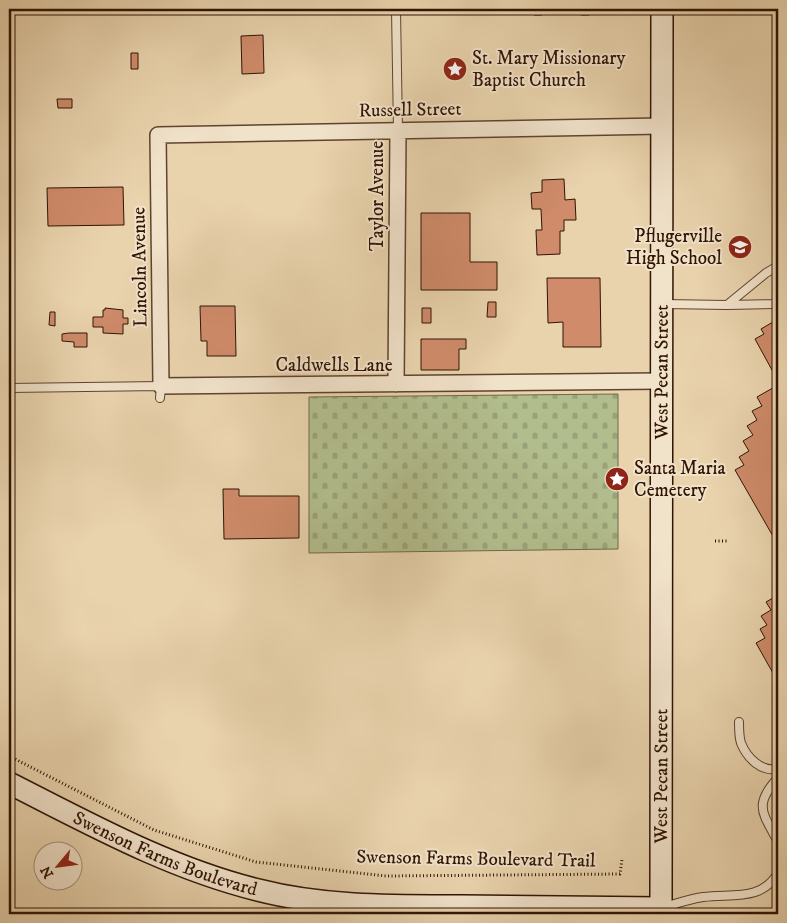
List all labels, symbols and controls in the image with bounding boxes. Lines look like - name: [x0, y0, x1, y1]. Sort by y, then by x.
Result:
- place label: St. Mary Missionary Baptist Church: [472, 47, 626, 92]
- place icon: St. Mary Missionary Baptist Church: [442, 56, 468, 82]
- street label: Russell Street: [358, 98, 462, 122]
- street label: Taylor Avenue: [366, 141, 389, 251]
- street label: Lincoln Avenue: [127, 207, 153, 327]
- place label: Pflugerville High School: [626, 225, 722, 270]
- school or university icon: Pflugerville High School: [727, 234, 753, 260]
- street label: West Pecan Street: [650, 305, 673, 440]
- street label: Caldwells Lane: [275, 354, 393, 377]
- place label: Santa Maria Cemetery: [634, 457, 726, 502]
- place icon: Santa Maria Cemetery: [604, 466, 630, 492]
- street label: West Pecan Street: [650, 709, 673, 844]
- street label: Swenson Farms Boulevard: [69, 806, 260, 901]
- north arrow: [32, 840, 82, 890]
- street label: Swenson Farms Boulevard Trail: [356, 845, 596, 873]
- text: N: [37, 862, 58, 881]

